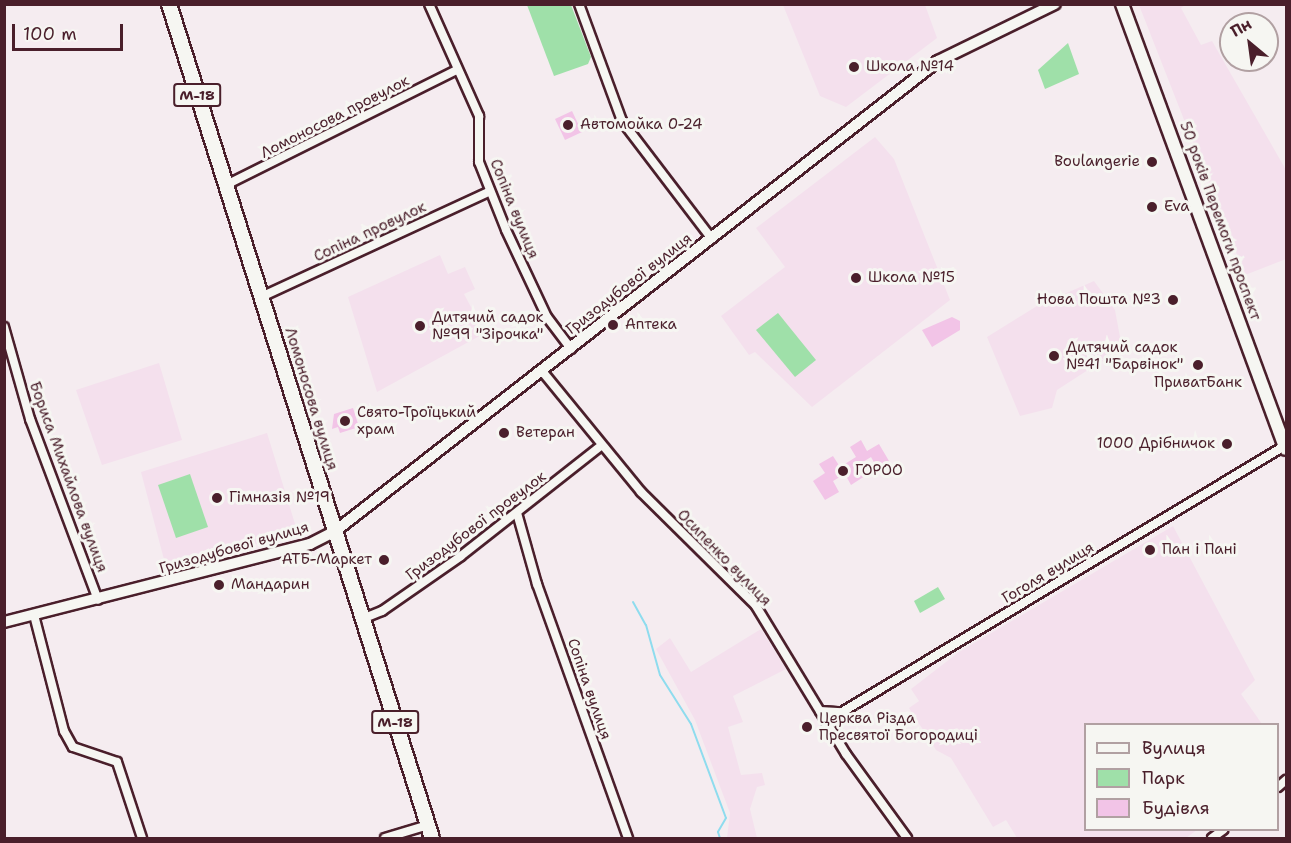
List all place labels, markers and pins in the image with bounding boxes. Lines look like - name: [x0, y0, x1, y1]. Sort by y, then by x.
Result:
- place label: Школа №14: [866, 58, 954, 76]
- marker: Школа №14: [847, 60, 861, 74]
- place label: Автомойка 0-24: [580, 116, 702, 134]
- marker: Автомойка 0-24: [561, 118, 575, 132]
- place label: Boulangerie: [1054, 153, 1140, 171]
- marker: Boulangerie: [1145, 155, 1159, 169]
- place label: Eva: [1164, 198, 1190, 216]
- marker: Eva: [1145, 200, 1159, 214]
- place label: Школа №15: [868, 269, 955, 287]
- marker: Школа №15: [849, 271, 863, 285]
- place label: Нова Пошта №3: [1037, 291, 1161, 309]
- marker: Нова Пошта №3: [1166, 293, 1180, 307]
- place label: Дитячий садок №99 "Зірочка": [432, 308, 544, 343]
- place label: Аптека: [625, 316, 677, 334]
- marker: Аптека: [606, 318, 620, 332]
- marker: Дитячий садок №99 "Зірочка": [413, 319, 427, 333]
- place label: Дитячий садок №41 "Барвінок": [1066, 338, 1184, 373]
- marker: Дитячий садок №41 "Барвінок": [1047, 349, 1061, 363]
- marker: ПриватБанк: [1191, 358, 1205, 372]
- place label: ПриватБанк: [1154, 374, 1242, 392]
- place label: Свято-Троїцький храм: [357, 403, 476, 438]
- marker: Свято-Троїцький храм: [338, 414, 352, 428]
- place label: Ветеран: [516, 424, 575, 442]
- marker: Ветеран: [497, 426, 511, 440]
- place label: 1000 Дрібничок: [1097, 435, 1215, 453]
- marker: 1000 Дрібничок: [1220, 437, 1234, 451]
- place label: ГОРОО: [855, 462, 903, 480]
- marker: ГОРОО: [836, 464, 850, 478]
- place label: Гімназія №19: [229, 489, 330, 507]
- marker: Гімназія №19: [210, 491, 224, 505]
- place label: Пан і Пані: [1162, 541, 1237, 559]
- marker: Пан і Пані: [1143, 543, 1157, 557]
- place label: АТБ-Маркет: [282, 551, 372, 569]
- marker: АТБ-Маркет: [377, 553, 391, 567]
- place label: Мандарин: [231, 576, 309, 594]
- marker: Мандарин: [212, 578, 226, 592]
- place label: Церква Різда Пресвятої Богородиці: [819, 709, 978, 744]
- marker: Церква Різда Пресвятої Богородиці: [800, 720, 814, 734]

